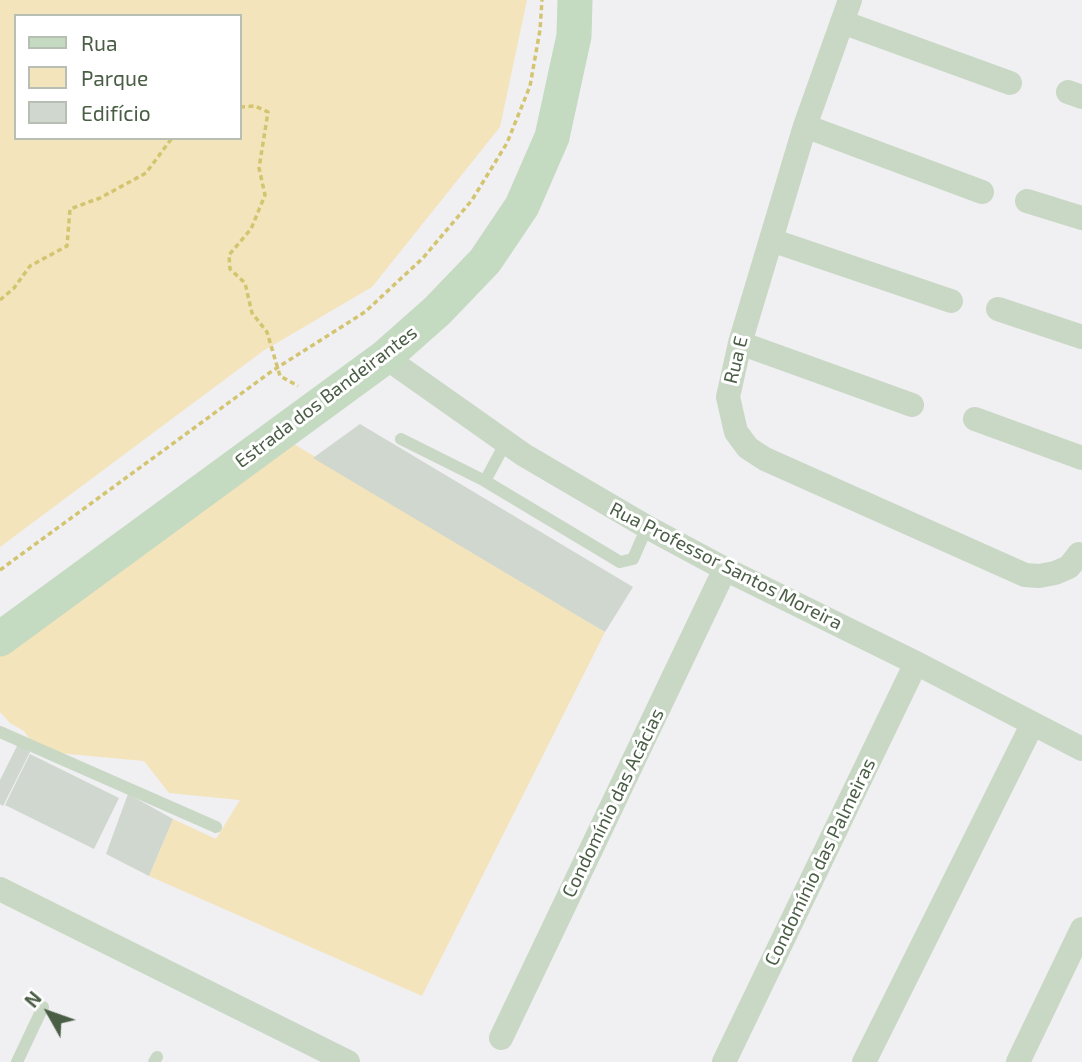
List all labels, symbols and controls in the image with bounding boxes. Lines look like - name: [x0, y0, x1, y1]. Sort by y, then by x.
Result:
- legend: [14, 14, 242, 140]
- text: Rua: [81, 30, 117, 55]
- text: Parque: [81, 65, 148, 90]
- text: Edifício: [81, 100, 151, 125]
- street label: Estrada dos Bandeirantes: [231, 321, 421, 473]
- street label: Rua E: [719, 334, 753, 386]
- street label: Rua Professor Santos Moreira: [606, 497, 846, 635]
- street label: Condomínio das Acácias: [557, 705, 669, 901]
- street label: Condomínio das Palmeiras: [760, 754, 880, 970]
- north arrow: [14, 978, 84, 1048]
- text: N: [19, 987, 46, 1012]

